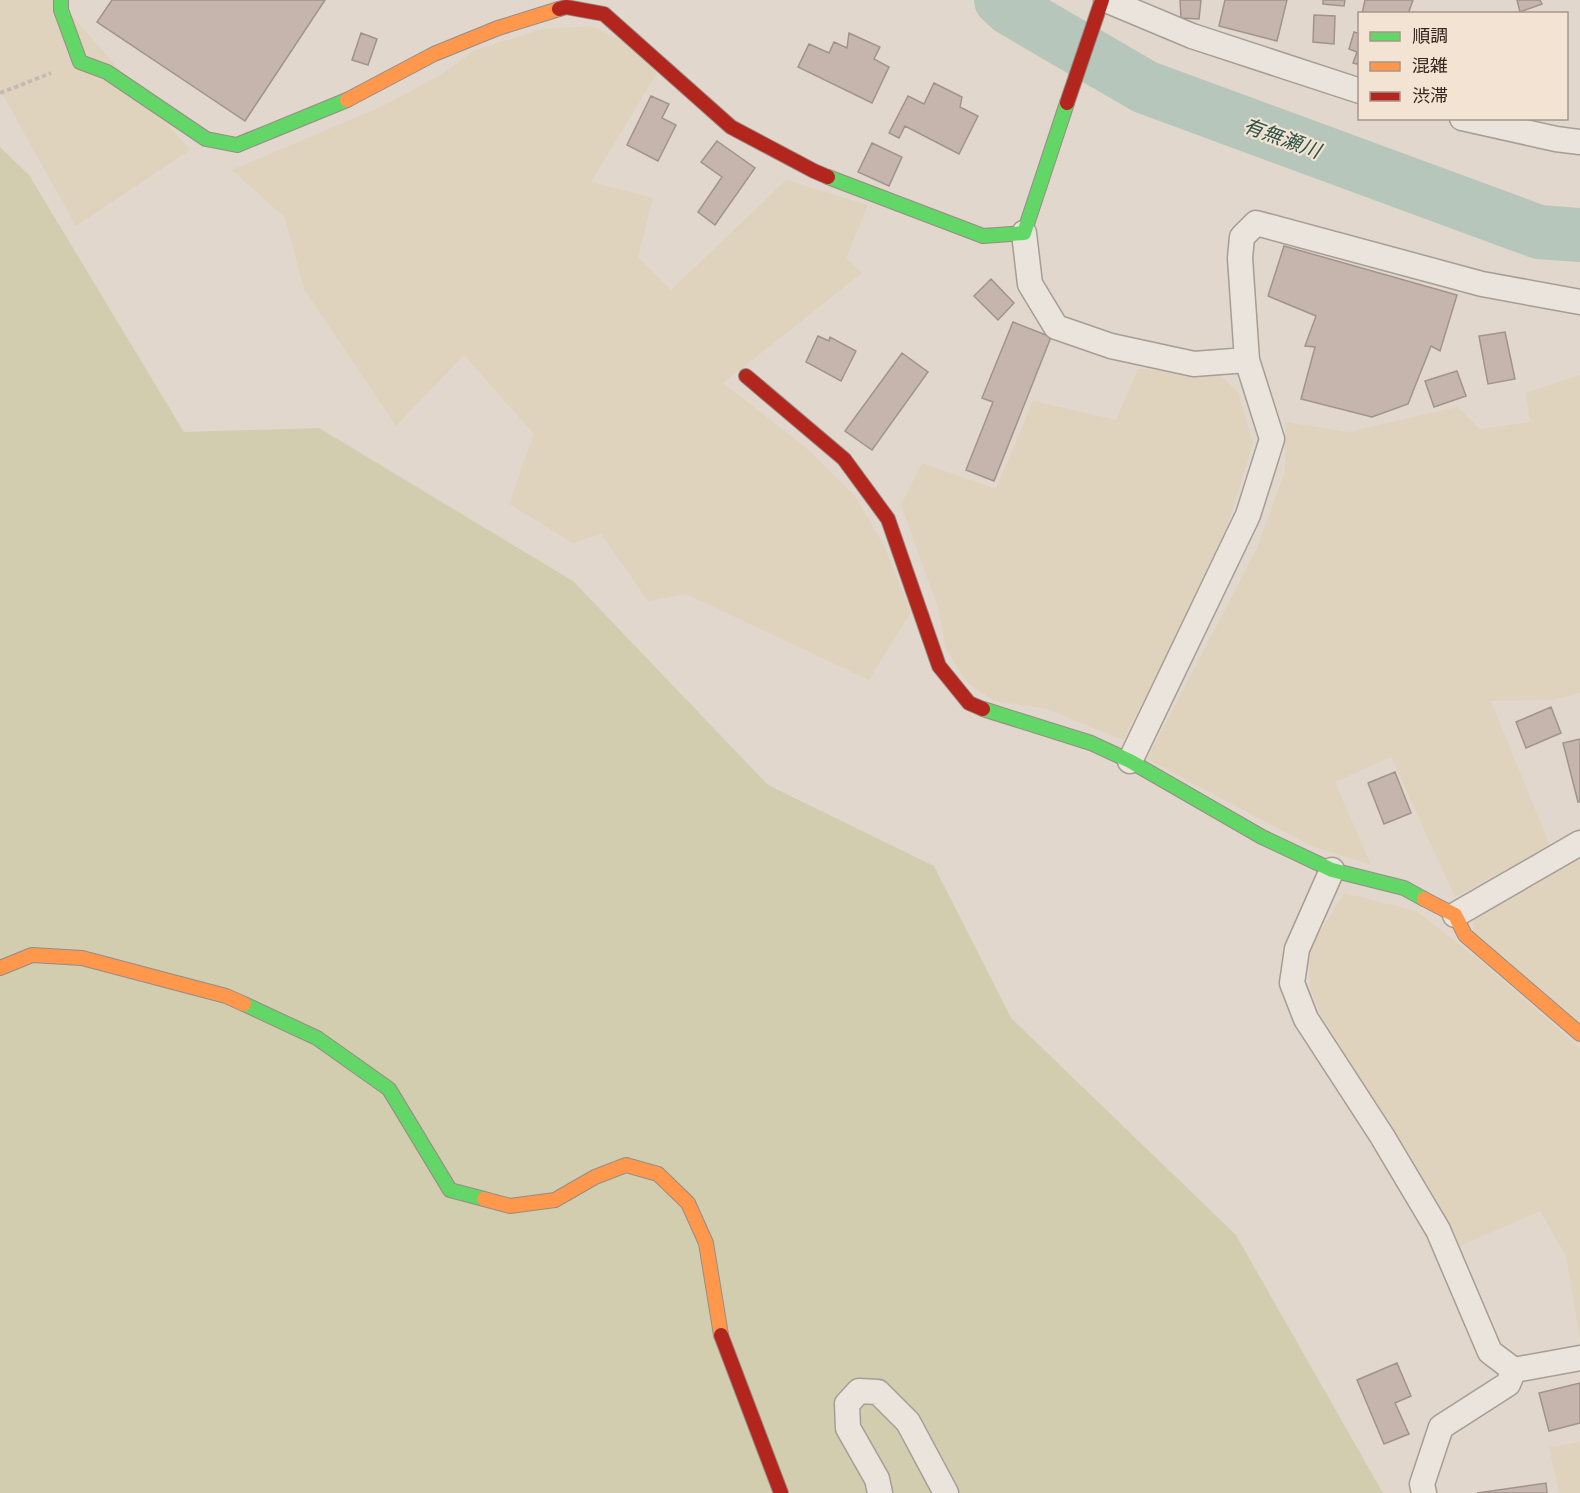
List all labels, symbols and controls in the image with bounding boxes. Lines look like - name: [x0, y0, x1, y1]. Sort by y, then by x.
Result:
- legend: [1358, 12, 1568, 120]
- text: 順調: [1412, 26, 1448, 46]
- text: 混雑: [1412, 56, 1448, 76]
- text: 渋滞: [1412, 86, 1448, 106]
- water label: 有無瀬川: [1241, 114, 1325, 163]

